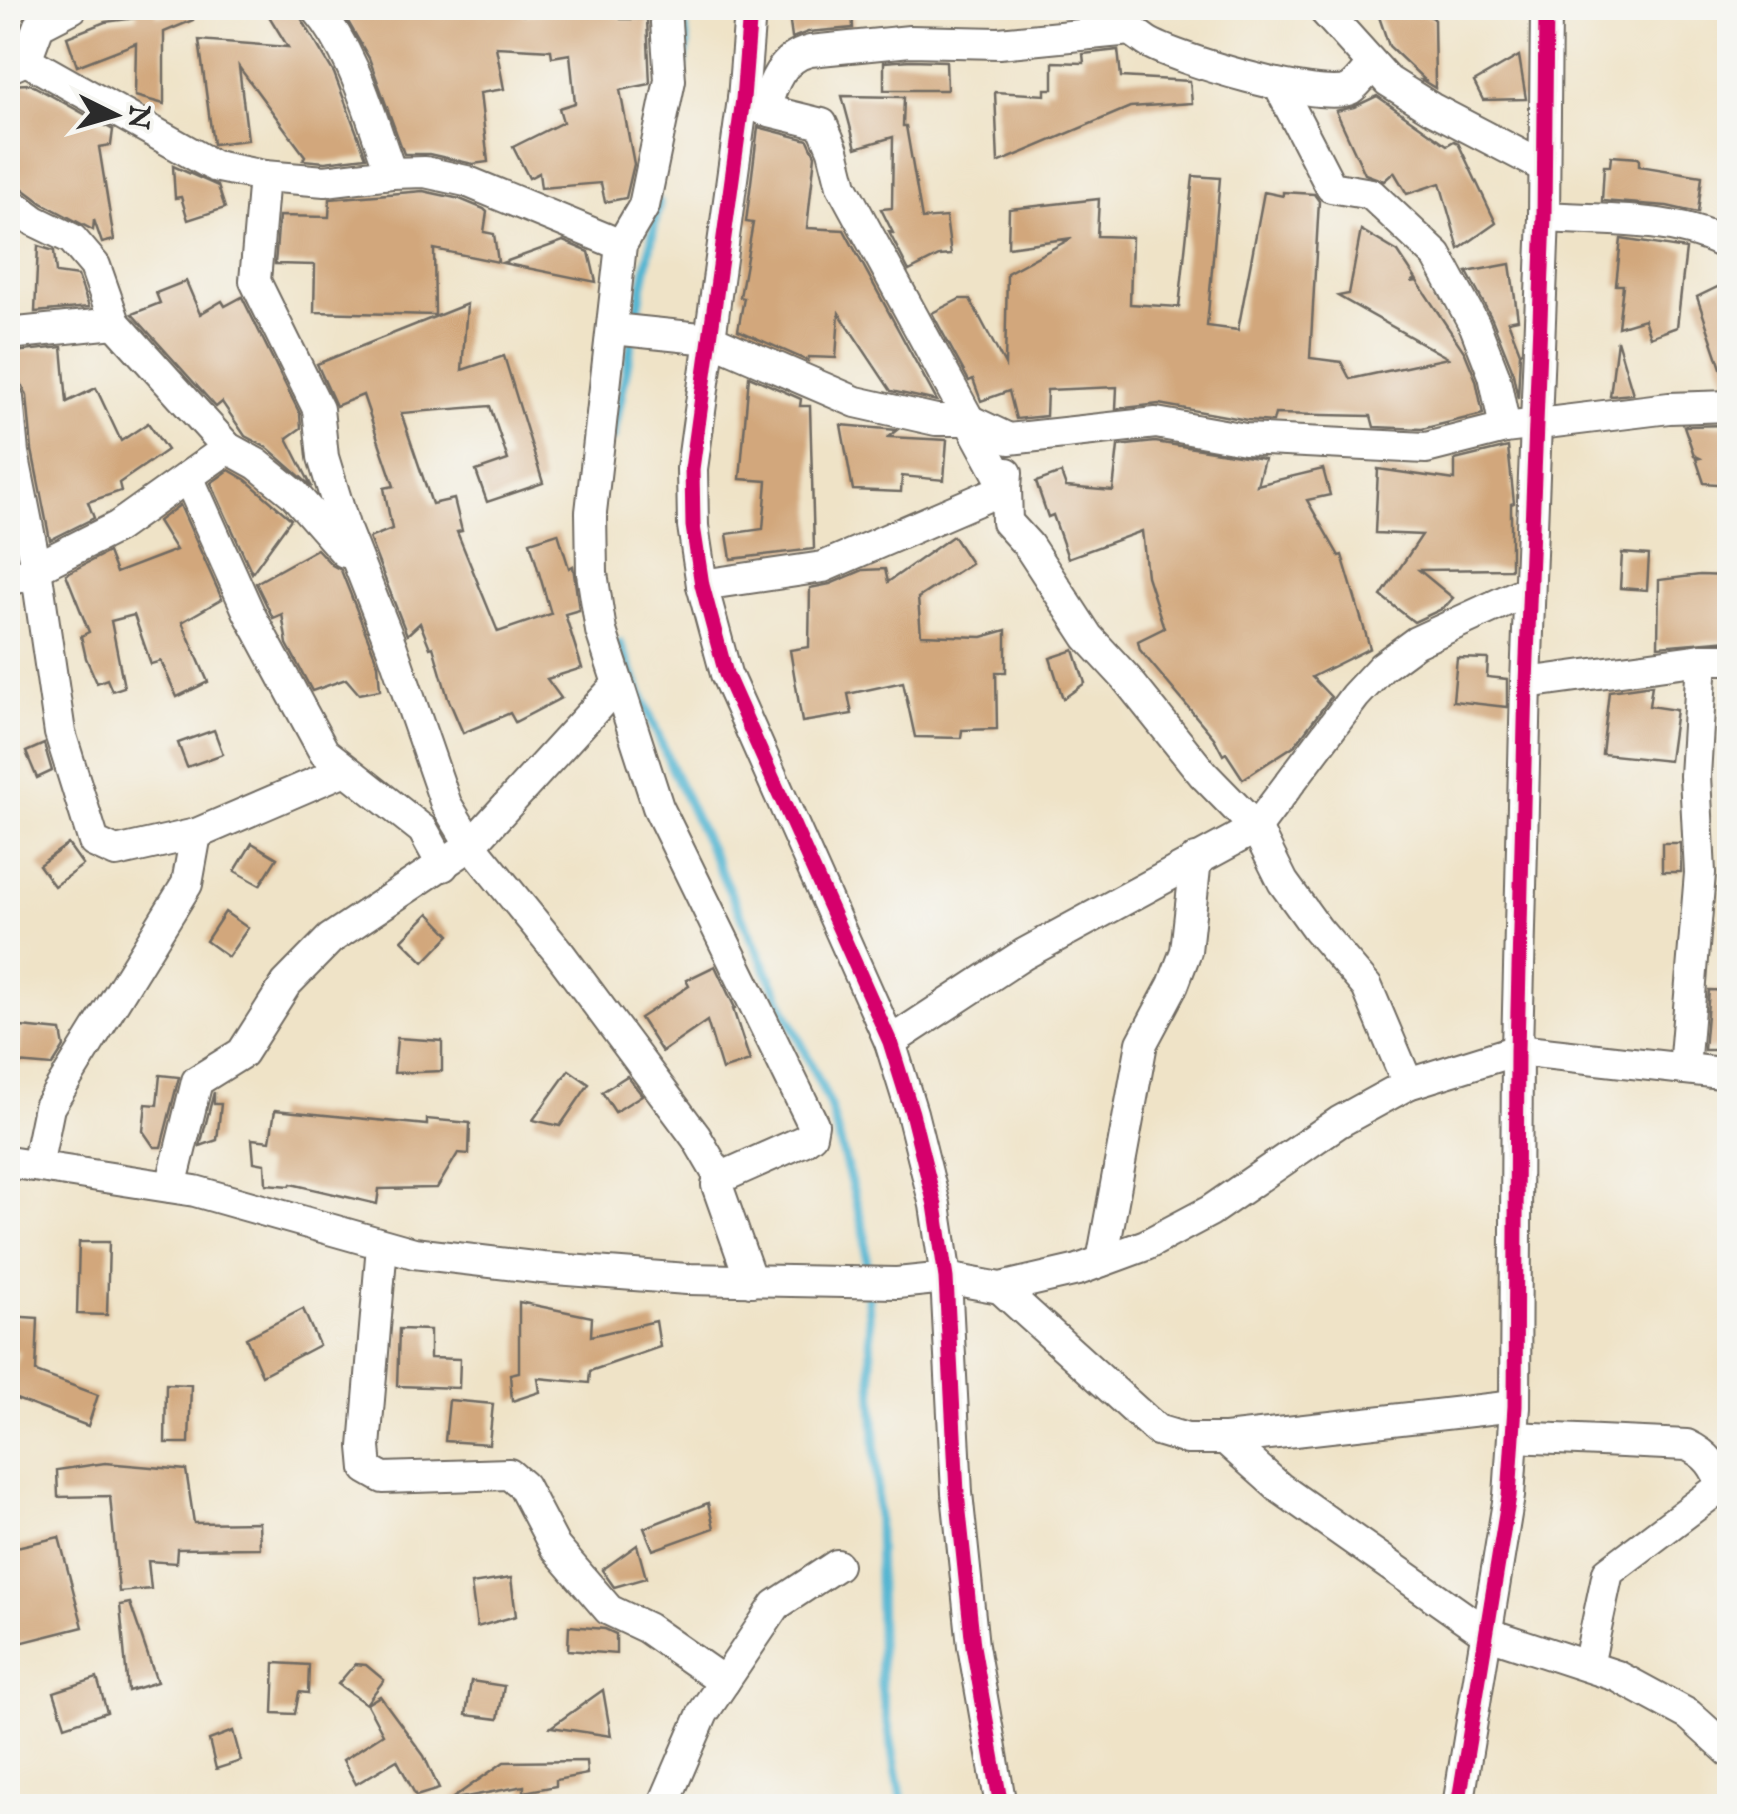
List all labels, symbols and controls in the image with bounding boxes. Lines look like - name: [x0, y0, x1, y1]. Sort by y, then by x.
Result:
- north arrow: [65, 65, 165, 165]
- text: N: [119, 102, 156, 131]

